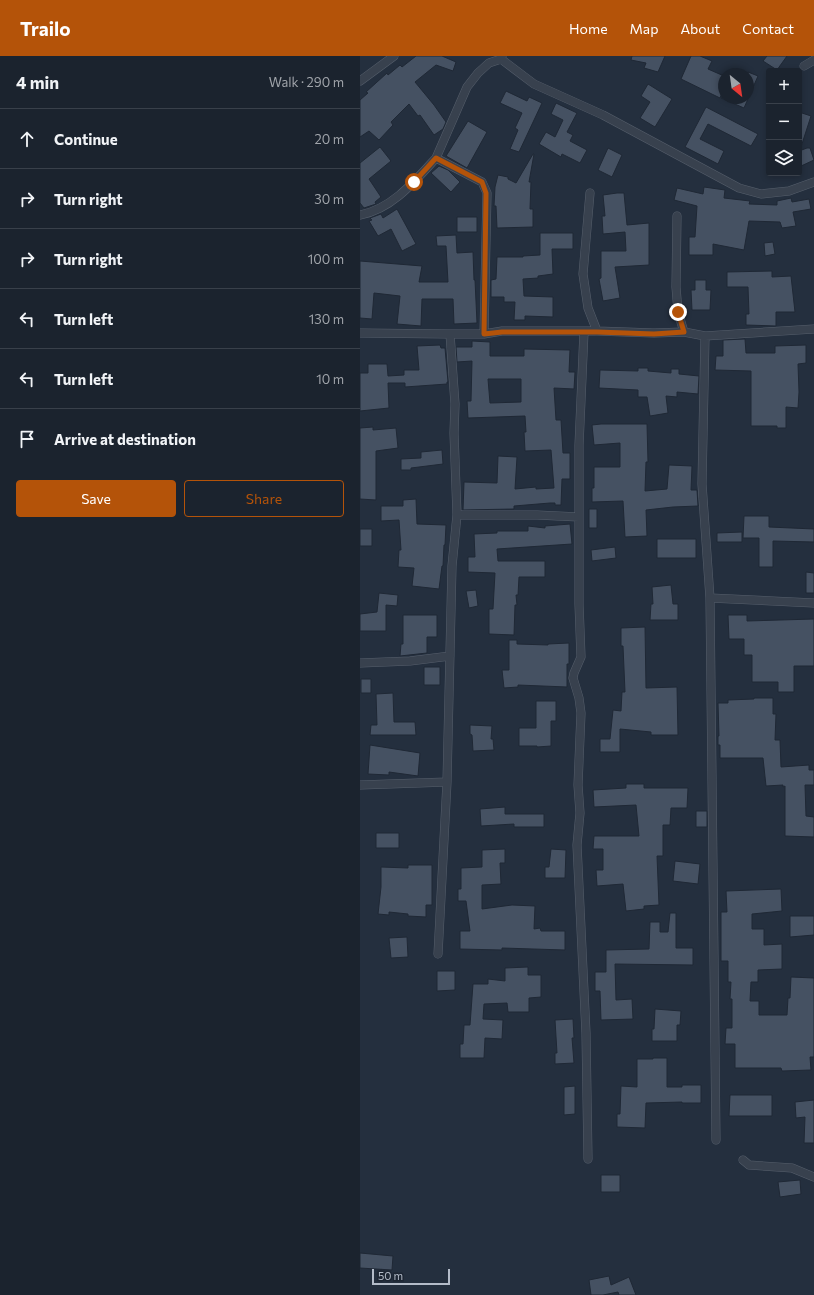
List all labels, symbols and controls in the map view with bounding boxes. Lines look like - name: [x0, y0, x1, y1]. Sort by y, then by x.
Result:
- text: Trailo: [20, 17, 71, 40]
- text: Home: [569, 20, 608, 37]
- text: Map: [630, 20, 658, 37]
- text: About: [680, 20, 720, 37]
- text: Contact: [742, 20, 794, 37]
- north arrow: [718, 68, 754, 104]
- map controls: [766, 68, 802, 176]
- button: +: [766, 68, 802, 104]
- text: 4 min: [16, 72, 59, 93]
- text: Walk · 290 m: [269, 74, 344, 90]
- button: −: [766, 104, 802, 140]
- icon: ahead: [16, 128, 38, 150]
- text: Continue: [54, 130, 118, 148]
- text: 20 m: [315, 131, 344, 147]
- button: layers: [766, 140, 802, 176]
- route start: [405, 173, 423, 191]
- icon: right: [16, 188, 38, 210]
- text: Turn right: [54, 190, 123, 208]
- text: 30 m: [314, 191, 344, 207]
- icon: right: [16, 248, 38, 270]
- text: Turn right: [54, 250, 123, 268]
- text: 100 m: [308, 251, 344, 267]
- route end: [669, 303, 687, 321]
- icon: left: [16, 308, 38, 330]
- text: Turn left: [54, 310, 113, 328]
- text: 130 m: [309, 311, 344, 327]
- icon: left: [16, 368, 38, 390]
- text: Turn left: [54, 370, 113, 388]
- text: 10 m: [316, 371, 344, 387]
- icon: arrive: [16, 428, 38, 450]
- text: Arrive at destination: [54, 430, 196, 448]
- button: Save: [16, 480, 176, 517]
- button: Share: [184, 480, 344, 517]
- scale bar: [372, 1267, 450, 1286]
- text: 50 m: [378, 1269, 403, 1282]

